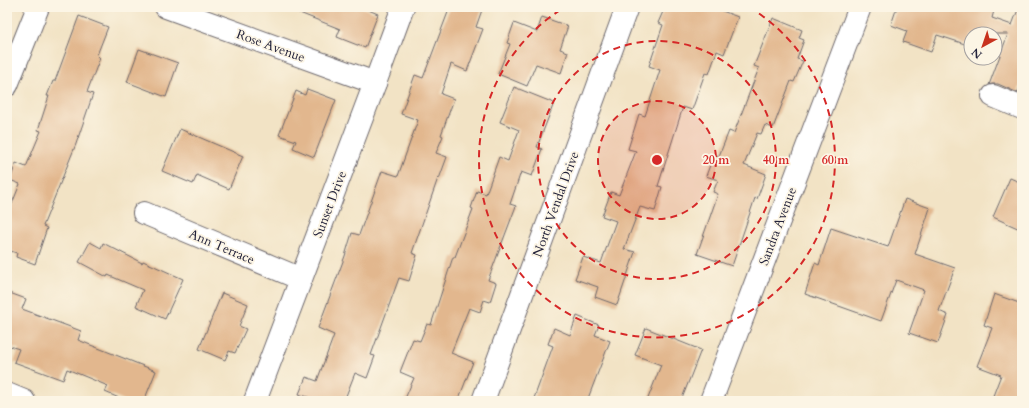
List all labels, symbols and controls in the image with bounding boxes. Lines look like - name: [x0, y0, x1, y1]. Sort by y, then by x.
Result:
- street label: Rose Avenue: [234, 25, 308, 67]
- north arrow: [963, 26, 1003, 66]
- text: N: [968, 44, 985, 62]
- street label: North Vendal Drive: [528, 149, 583, 260]
- text: 20 m: [703, 152, 730, 168]
- text: 40 m: [763, 152, 790, 168]
- text: 60 m: [822, 152, 849, 168]
- centre of rings: [650, 153, 664, 167]
- street label: Sunset Drive: [309, 168, 351, 240]
- street label: Sandra Avenue: [755, 185, 801, 268]
- street label: Ann Terrace: [186, 225, 257, 269]

